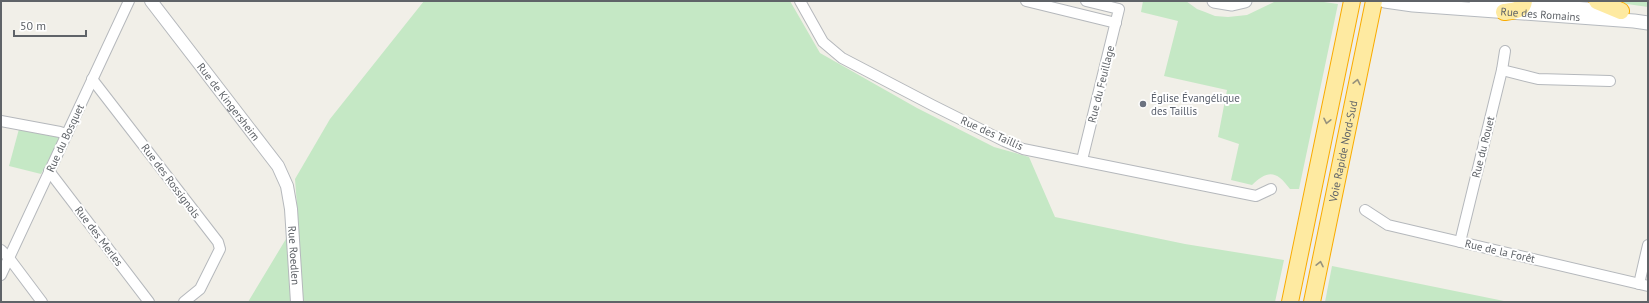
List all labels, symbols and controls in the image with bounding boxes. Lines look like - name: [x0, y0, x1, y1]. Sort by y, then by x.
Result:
- street label: Rue des Romains: [1500, 4, 1581, 24]
- scale bar: [14, 12, 86, 38]
- text: 50 m: [20, 18, 46, 33]
- street label: Rue du Feuillage: [1085, 43, 1117, 124]
- street label: Rue de Kingersheim: [194, 60, 263, 143]
- one-way arrow: [1353, 78, 1361, 85]
- place label: Église Évangélique des Taillis: [1151, 91, 1240, 118]
- marker: Église Évangélique des Taillis: [1138, 99, 1148, 109]
- street label: Voie Rapide Nord-Sud: [1326, 99, 1360, 204]
- street label: Rue du Bosquet: [43, 101, 87, 174]
- street label: Rue des Taillis: [959, 113, 1026, 153]
- street label: Rue du Rouet: [1469, 115, 1497, 179]
- one-way arrow: [1324, 118, 1332, 125]
- street label: Rue des Rossignols: [138, 141, 204, 221]
- street label: Rue des Merles: [72, 203, 126, 269]
- street label: Rue Roedlen: [285, 225, 303, 285]
- street label: Rue de la Forêt: [1464, 236, 1537, 266]
- one-way arrow: [1315, 261, 1323, 267]

